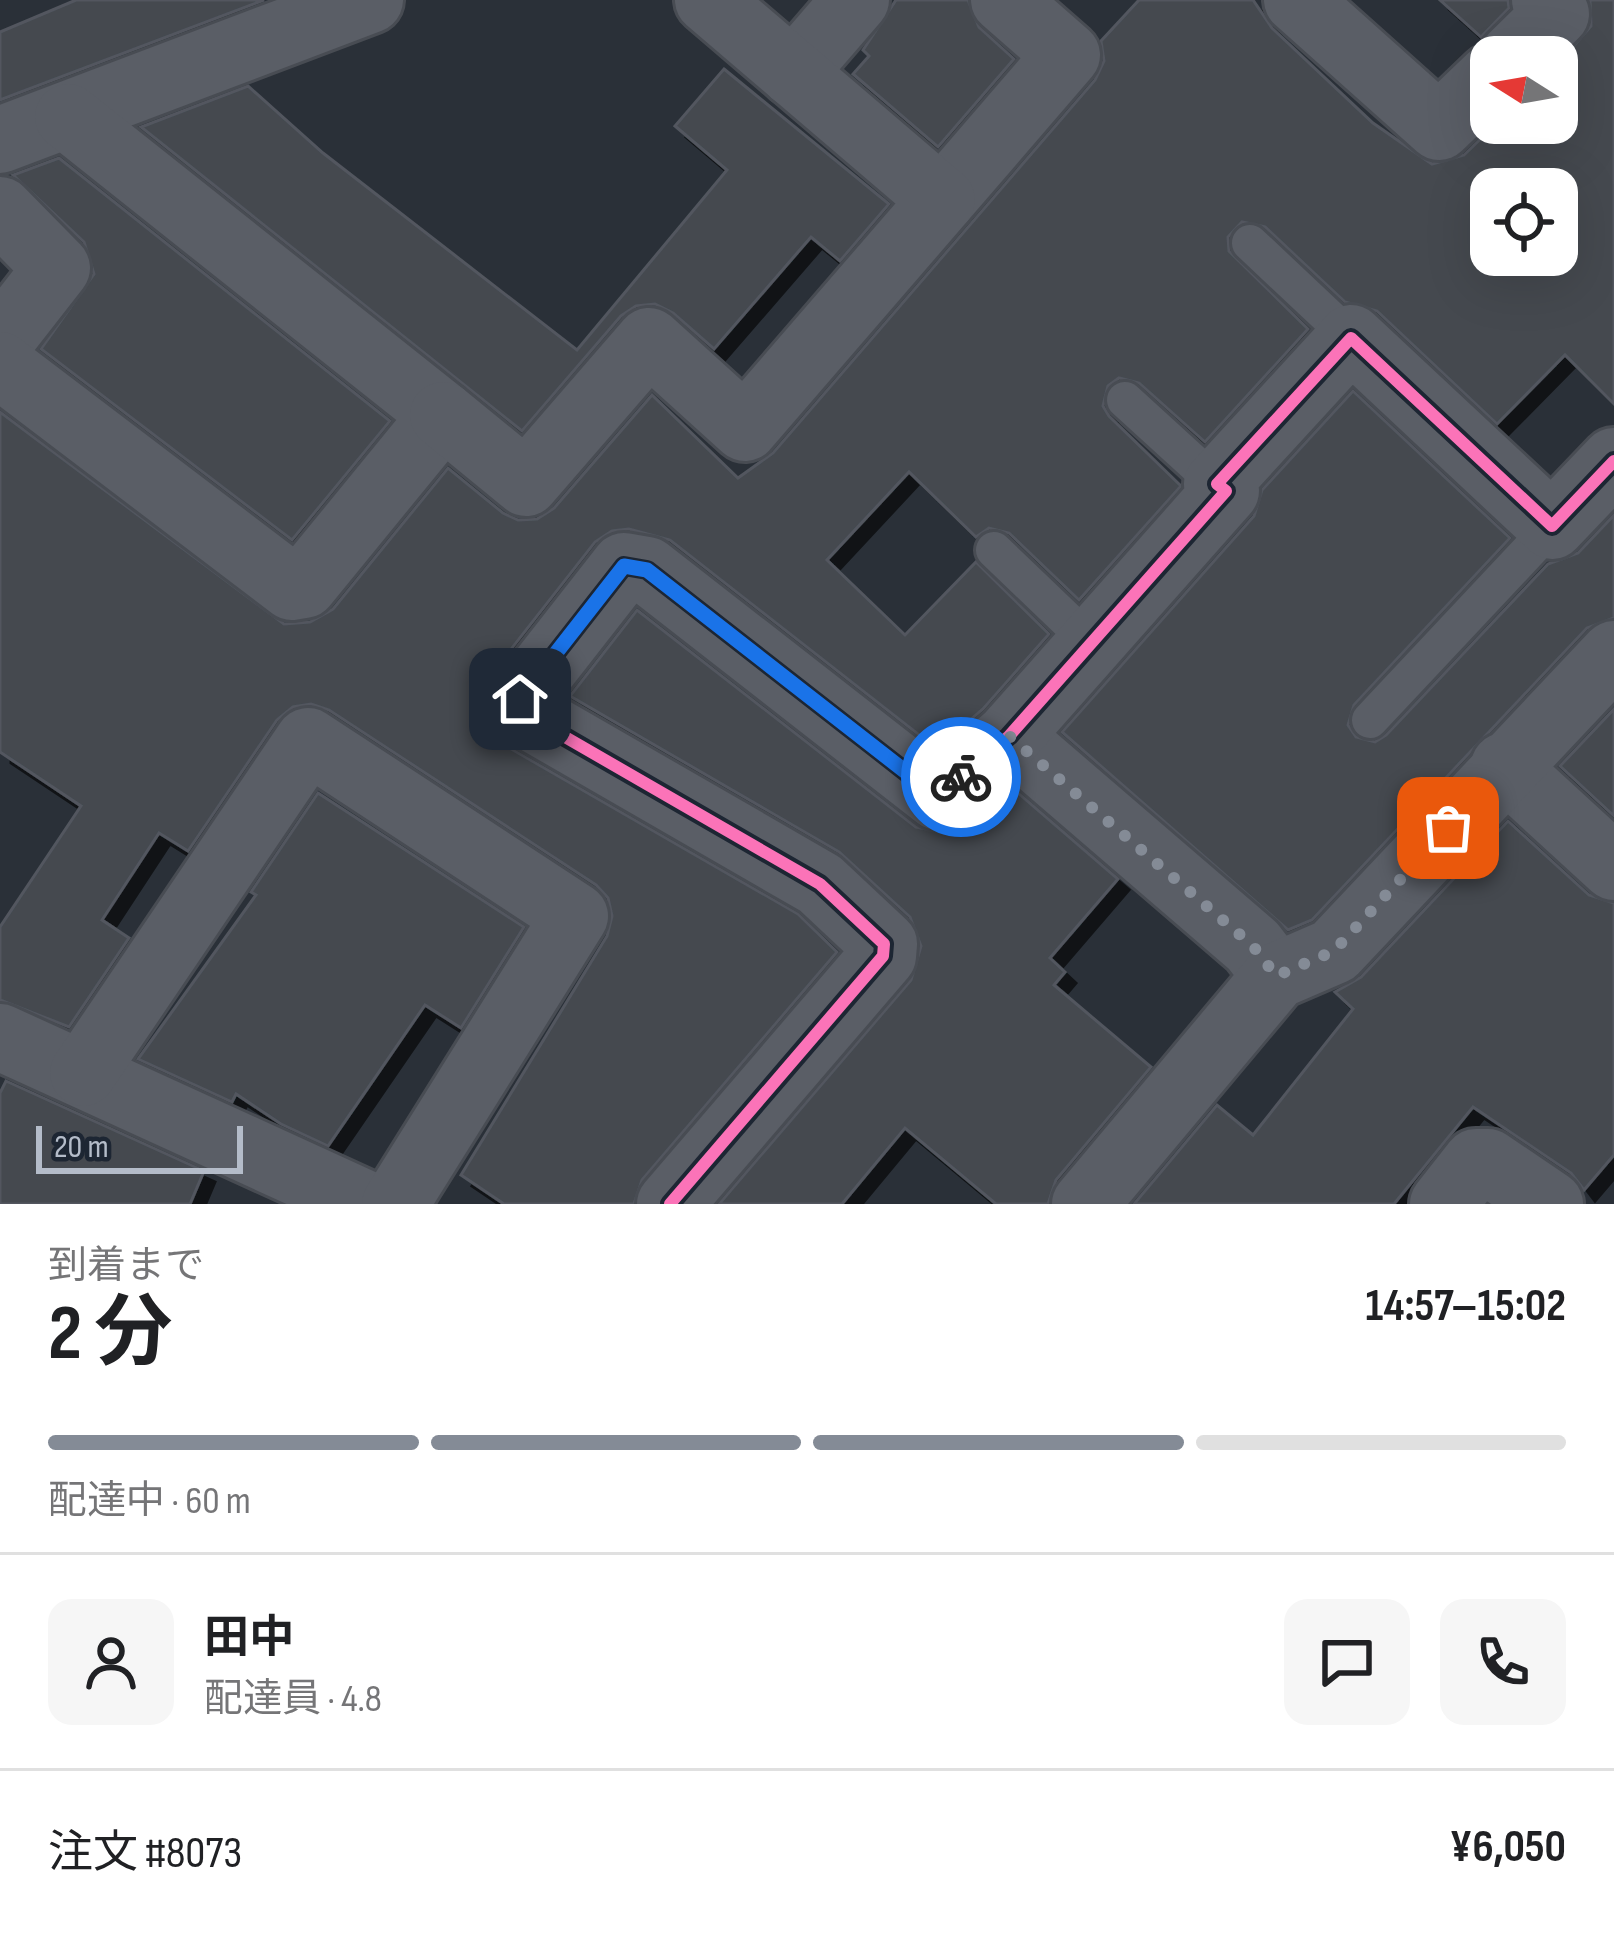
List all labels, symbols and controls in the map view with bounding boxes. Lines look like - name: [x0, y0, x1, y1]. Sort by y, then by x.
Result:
- north arrow: [1470, 36, 1578, 144]
- map controls: [1470, 36, 1578, 276]
- button: locate: [1470, 168, 1578, 276]
- pin: [469, 648, 571, 750]
- icon: home: [487, 666, 553, 732]
- courier: [901, 717, 1021, 837]
- icon: bike: [928, 744, 994, 810]
- pin: [1397, 777, 1499, 879]
- icon: bag: [1415, 795, 1481, 861]
- scale bar: [36, 1120, 243, 1173]
- text: 20 m: [54, 1127, 109, 1167]
- text: 到着まで: [48, 1243, 204, 1290]
- text: 14:57–15:02: [1366, 1279, 1566, 1334]
- text: 2 分: [48, 1288, 172, 1381]
- text: 配達中 · 60 m: [48, 1478, 251, 1525]
- button: person: [48, 1599, 174, 1725]
- button: chat: [1284, 1599, 1410, 1725]
- button: phone: [1440, 1599, 1566, 1725]
- text: 田中: [204, 1611, 294, 1666]
- text: 配達員 · 4.8: [204, 1676, 382, 1723]
- text: ¥6,050: [1450, 1820, 1566, 1875]
- text: 注文 #8073: [48, 1826, 242, 1881]

